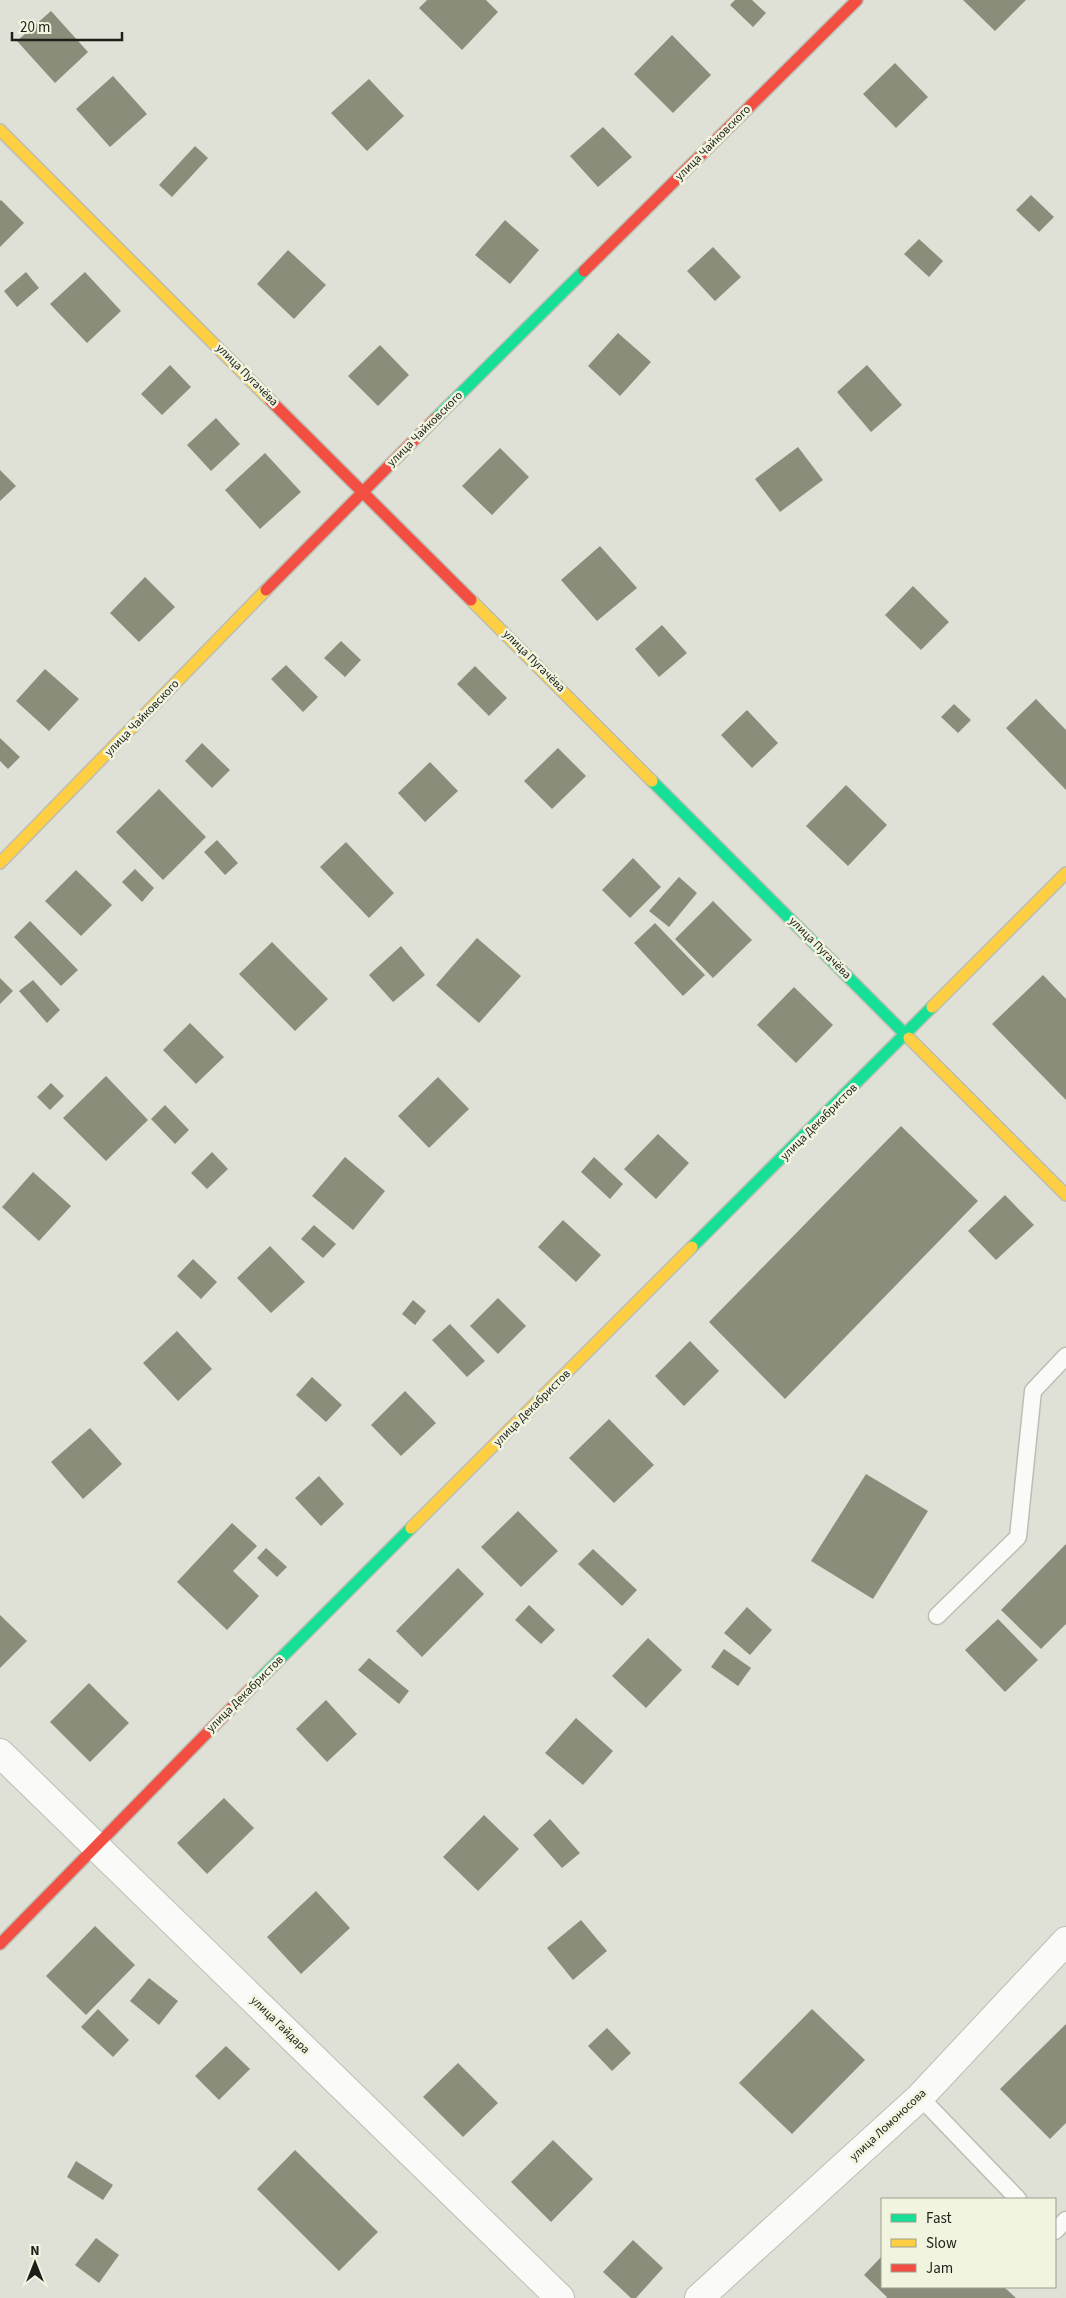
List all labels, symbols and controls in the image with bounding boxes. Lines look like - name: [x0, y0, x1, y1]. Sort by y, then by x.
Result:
- scale bar: [12, 10, 122, 42]
- text: 20 m: [20, 17, 50, 38]
- street label: улица Чайковского: [671, 101, 755, 185]
- street label: улица Пугачёва: [212, 340, 282, 410]
- street label: улица Чайковского: [383, 387, 467, 471]
- street label: улица Пугачёва: [499, 626, 569, 696]
- street label: улица Чайковского: [101, 676, 183, 760]
- street label: улица Пугачёва: [785, 913, 855, 983]
- street label: улица Декабристов: [777, 1080, 861, 1164]
- street label: улица Декабристов: [490, 1366, 574, 1450]
- street label: улица Декабристов: [203, 1652, 287, 1736]
- street label: улица Гайдара: [247, 1992, 313, 2058]
- street label: улица Ломоносова: [846, 2085, 930, 2165]
- legend: [881, 2198, 1056, 2288]
- text: Fast: [926, 2208, 952, 2229]
- text: Slow: [926, 2233, 957, 2254]
- north arrow: [10, 2238, 60, 2288]
- text: N: [30, 2241, 40, 2261]
- text: Jam: [926, 2258, 953, 2279]

